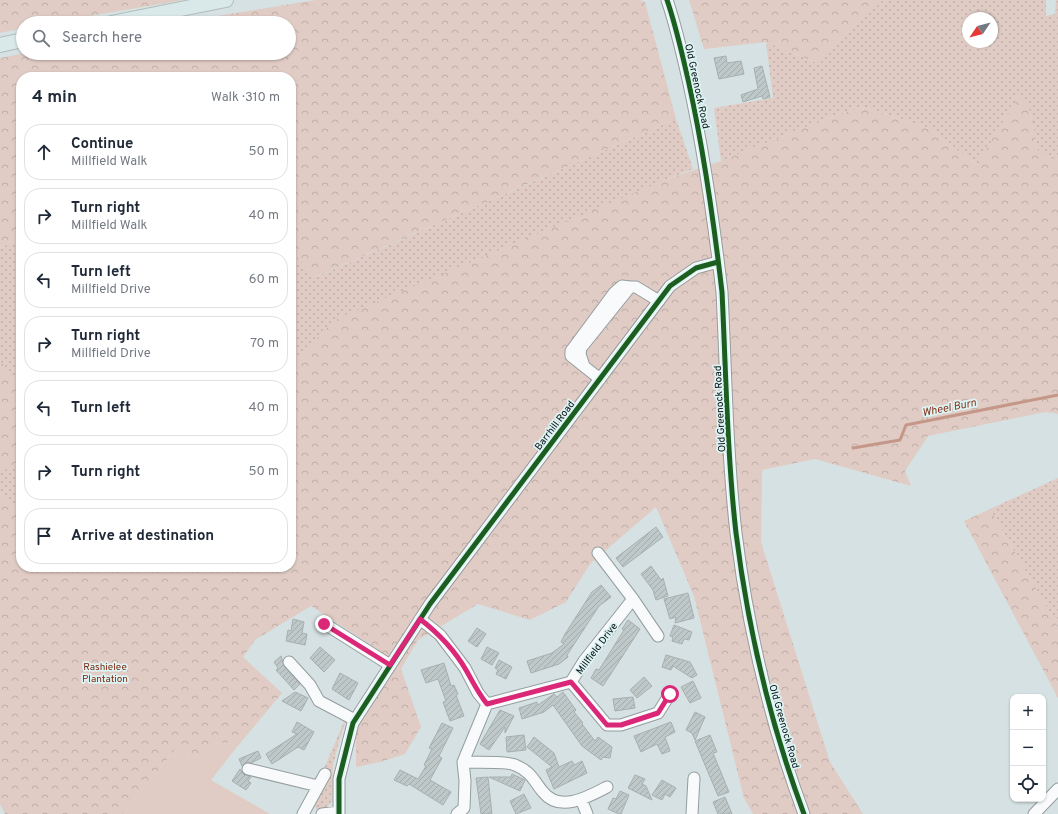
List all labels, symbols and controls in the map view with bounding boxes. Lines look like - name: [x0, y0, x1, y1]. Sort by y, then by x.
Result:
- north arrow: [962, 12, 998, 48]
- search box: [16, 16, 296, 60]
- icon: search: [30, 27, 52, 49]
- text: Search here: [62, 29, 142, 48]
- street label: Old Greenock Road: [681, 43, 712, 130]
- text: 4 min: [32, 87, 77, 109]
- text: Walk · 310 m: [211, 90, 280, 106]
- text: Continue: [71, 135, 133, 154]
- icon: ahead: [33, 141, 55, 163]
- text: 50 m: [249, 144, 279, 160]
- text: Millfield Walk: [71, 154, 147, 170]
- text: Turn right: [71, 199, 140, 218]
- icon: right: [33, 205, 55, 227]
- text: 40 m: [249, 208, 279, 224]
- text: Millfield Walk: [71, 218, 147, 234]
- text: Turn left: [71, 263, 131, 282]
- icon: left: [33, 269, 55, 291]
- text: 60 m: [249, 272, 279, 288]
- text: Millfield Drive: [71, 282, 151, 298]
- text: Turn right: [71, 327, 140, 346]
- icon: right: [33, 333, 55, 355]
- text: 70 m: [250, 336, 279, 352]
- text: Millfield Drive: [71, 346, 151, 362]
- street label: Old Greenock Road: [712, 365, 729, 453]
- water label: Wheel Burn: [921, 396, 977, 420]
- icon: left: [33, 397, 55, 419]
- text: Turn left: [71, 399, 131, 418]
- street label: Barrhill Road: [532, 399, 578, 453]
- text: 40 m: [249, 400, 279, 416]
- icon: right: [33, 461, 55, 483]
- text: Turn right: [71, 463, 140, 482]
- text: 50 m: [249, 464, 279, 480]
- icon: arrive: [33, 525, 55, 547]
- text: Arrive at destination: [71, 527, 214, 546]
- route end: [315, 615, 333, 633]
- street label: Millfield Drive: [574, 620, 621, 677]
- park label: Rashielee Plantation: [82, 661, 128, 686]
- street label: Old Greenock Road: [765, 683, 802, 770]
- route start: [661, 685, 679, 703]
- map controls: [1010, 694, 1046, 802]
- button: +: [1010, 694, 1046, 730]
- button: −: [1010, 730, 1046, 766]
- button: locate: [1010, 766, 1046, 802]

